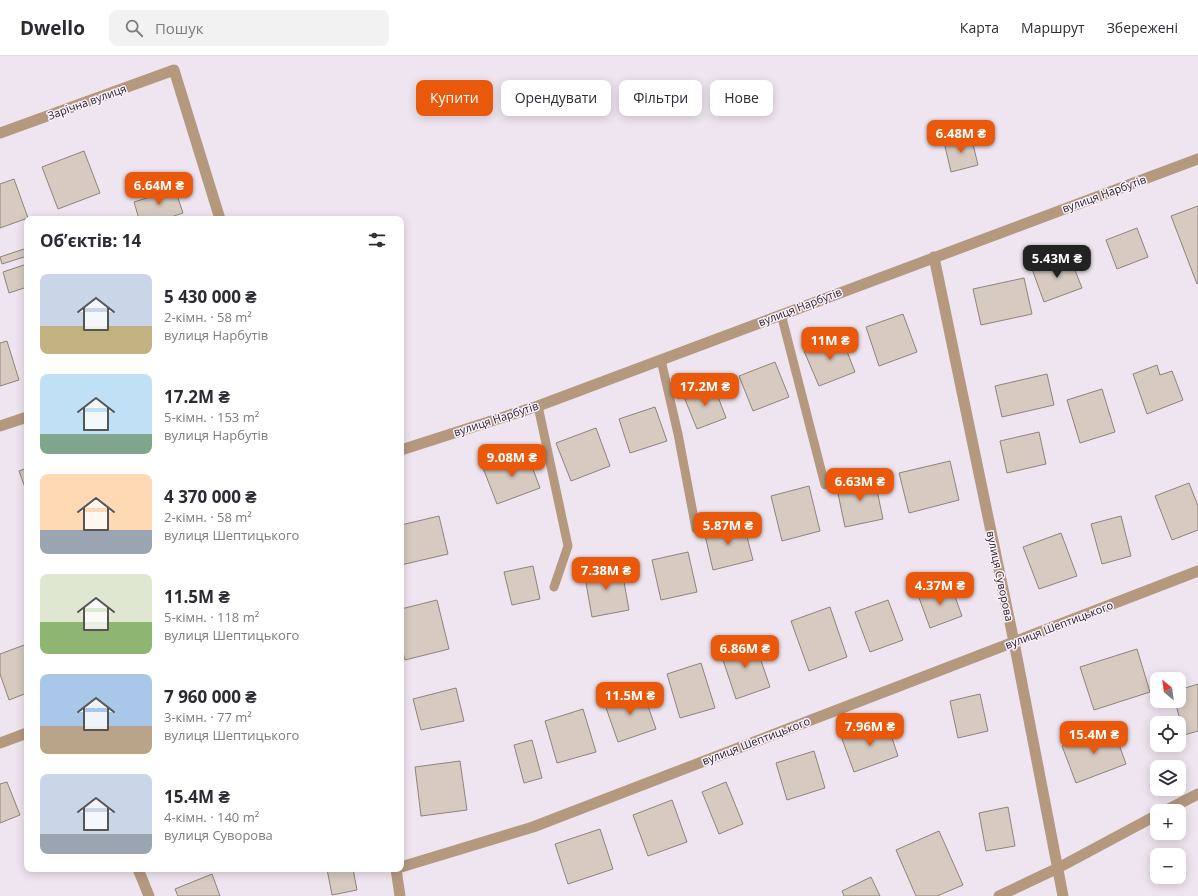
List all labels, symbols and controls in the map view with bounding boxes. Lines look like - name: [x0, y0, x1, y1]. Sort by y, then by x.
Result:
- search box: [109, 10, 389, 46]
- text: Dwello: [20, 15, 85, 41]
- icon: search: [123, 17, 145, 39]
- text: Пошук: [155, 18, 203, 38]
- text: Карта: [960, 18, 999, 37]
- text: Маршрут: [1021, 18, 1085, 37]
- text: Збережені: [1107, 18, 1178, 37]
- street label: Зарічна вулиця: [45, 80, 128, 123]
- chip: Купити: [416, 80, 493, 116]
- chip: Орендувати: [501, 80, 611, 116]
- chip: Фільтри: [619, 80, 702, 116]
- chip: Нове: [710, 80, 773, 116]
- pin: 6.48M ₴: [924, 120, 998, 154]
- text: 6.48M ₴: [936, 124, 986, 142]
- street label: вулиця Нарбутів: [1060, 171, 1148, 216]
- pin: 6.64M ₴: [122, 172, 196, 206]
- text: 6.64M ₴: [134, 176, 184, 194]
- text: Об’єктів: 14: [40, 229, 141, 252]
- icon: filters: [366, 229, 388, 251]
- pin: 5.43M ₴: [1020, 245, 1094, 279]
- text: 5.43M ₴: [1032, 249, 1082, 267]
- street label: вулиця Нарбутів: [756, 284, 844, 329]
- text: 5 430 000 ₴: [164, 285, 257, 308]
- icon: home: [72, 290, 120, 338]
- text: 2-кімн. · 58 m²: [164, 308, 252, 326]
- text: вулиця Нарбутів: [164, 326, 268, 344]
- pin: 11M ₴: [802, 327, 858, 361]
- text: 11M ₴: [810, 331, 850, 349]
- pin: 17.2M ₴: [668, 373, 742, 407]
- text: 17.2M ₴: [680, 377, 730, 395]
- text: 17.2M ₴: [164, 385, 230, 408]
- icon: home: [72, 390, 120, 438]
- street label: вулиця Нарбутів: [452, 398, 540, 439]
- text: 5-кімн. · 153 m²: [164, 408, 259, 426]
- text: вулиця Нарбутів: [164, 426, 268, 444]
- pin: 9.08M ₴: [475, 444, 549, 478]
- text: 9.08M ₴: [487, 448, 537, 466]
- pin: 6.63M ₴: [823, 468, 897, 502]
- text: 6.63M ₴: [835, 472, 885, 490]
- text: 4 370 000 ₴: [164, 485, 257, 508]
- icon: home: [72, 490, 120, 538]
- text: 2-кімн. · 58 m²: [164, 508, 252, 526]
- pin: 5.87M ₴: [691, 512, 765, 546]
- text: 5.87M ₴: [703, 516, 753, 534]
- text: вулиця Шептицького: [164, 526, 299, 544]
- street label: вулиця Суворова: [984, 529, 1017, 623]
- pin: 7.38M ₴: [569, 557, 643, 591]
- text: 7.38M ₴: [581, 561, 631, 579]
- pin: 4.37M ₴: [903, 572, 977, 606]
- text: 4.37M ₴: [915, 576, 965, 594]
- text: 11.5M ₴: [164, 585, 230, 608]
- icon: home: [72, 590, 120, 638]
- street label: вулиця Шептицького: [1003, 597, 1115, 652]
- text: 5-кімн. · 118 m²: [164, 608, 259, 626]
- text: вулиця Шептицького: [164, 626, 299, 644]
- pin: 6.86M ₴: [708, 635, 782, 669]
- text: 6.86M ₴: [720, 639, 770, 657]
- north arrow: [1150, 672, 1186, 708]
- map controls: [1150, 672, 1186, 884]
- pin: 11.5M ₴: [593, 682, 667, 716]
- text: 7 960 000 ₴: [164, 685, 257, 708]
- text: 11.5M ₴: [605, 686, 655, 704]
- icon: home: [72, 690, 120, 738]
- text: 3-кімн. · 77 m²: [164, 708, 252, 726]
- street label: вулиця Шептицького: [700, 713, 812, 768]
- pin: 7.96M ₴: [833, 713, 907, 747]
- button: locate: [1150, 716, 1186, 752]
- text: 7.96M ₴: [845, 717, 895, 735]
- pin: 15.4M ₴: [1057, 721, 1131, 755]
- text: 15.4M ₴: [1069, 725, 1119, 743]
- text: вулиця Шептицького: [164, 726, 299, 744]
- button: layers: [1150, 760, 1186, 796]
- text: 15.4M ₴: [164, 785, 230, 808]
- icon: home: [72, 790, 120, 838]
- button: +: [1150, 804, 1186, 840]
- text: 4-кімн. · 140 m²: [164, 808, 259, 826]
- text: вулиця Суворова: [164, 826, 273, 844]
- button: −: [1150, 848, 1186, 884]

